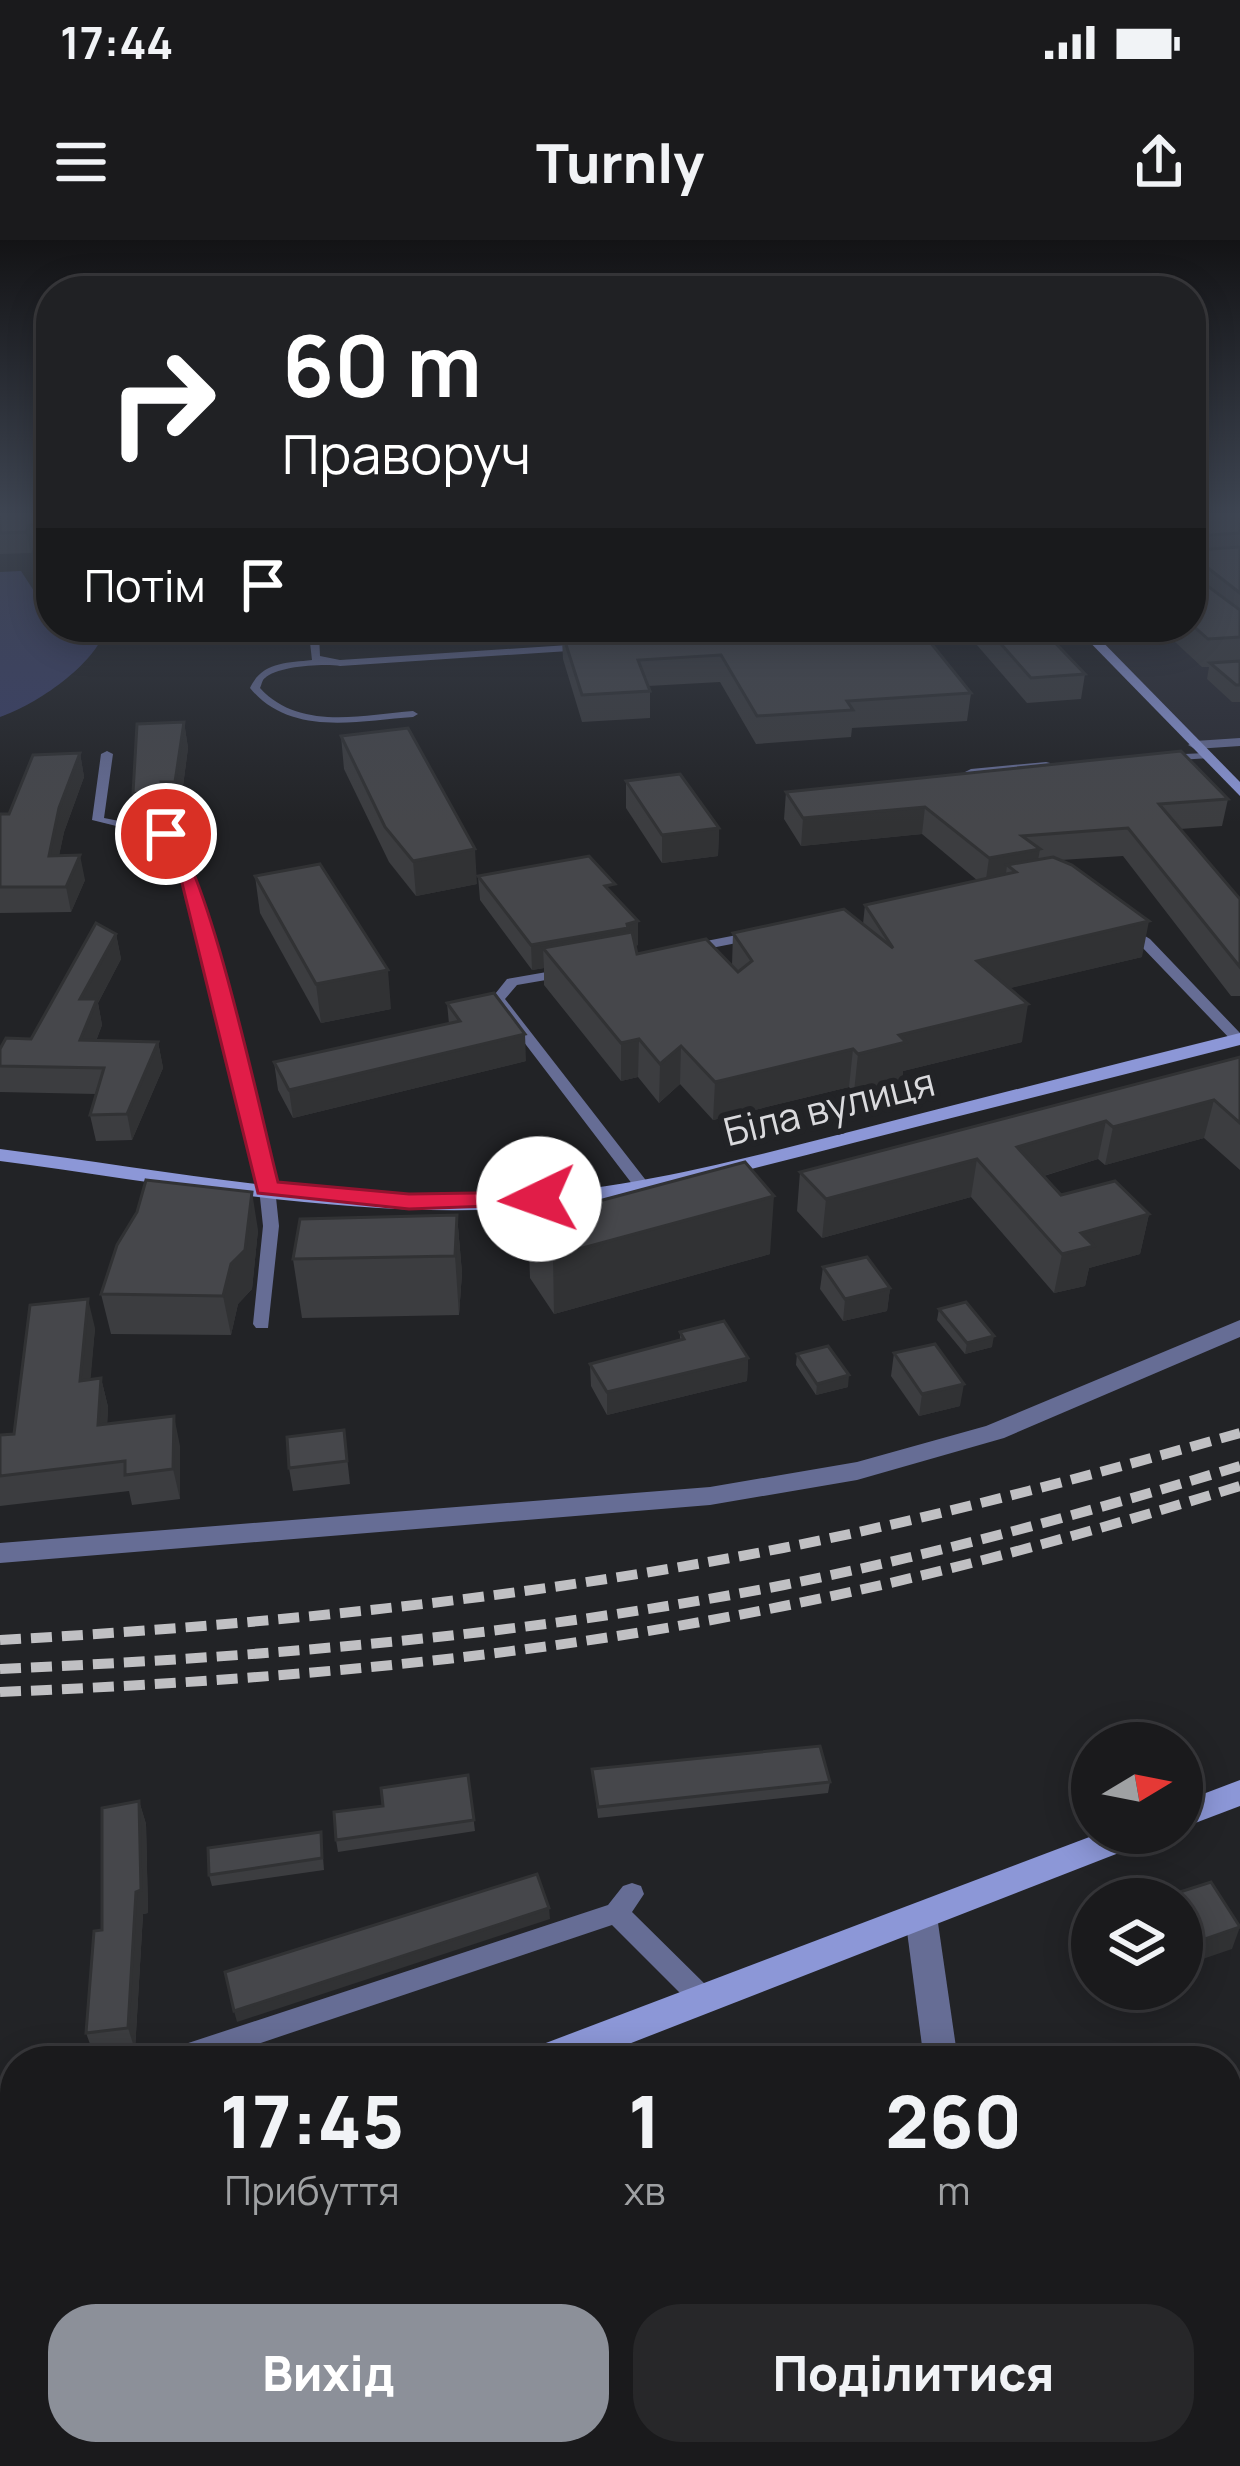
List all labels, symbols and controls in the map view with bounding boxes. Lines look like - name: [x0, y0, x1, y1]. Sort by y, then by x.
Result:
- text: 17:44: [60, 11, 173, 73]
- text: Turnly: [536, 125, 704, 199]
- icon: menu: [48, 129, 114, 195]
- icon: share: [1126, 129, 1192, 195]
- text: 60 m: [282, 307, 482, 422]
- icon: right: [84, 324, 240, 480]
- text: Праворуч: [282, 416, 531, 490]
- icon: arrive: [230, 552, 296, 618]
- text: Потім: [84, 554, 206, 616]
- pin: [115, 783, 217, 885]
- icon: arrive: [133, 801, 199, 867]
- street label: Біла вулиця: [718, 1054, 940, 1158]
- position arrow: [476, 1136, 602, 1262]
- north arrow: [1071, 1722, 1203, 1854]
- map controls: [1071, 1722, 1203, 2010]
- button: layers: [1071, 1878, 1203, 2010]
- text: 17:45: [220, 2071, 404, 2170]
- text: 1: [628, 2071, 661, 2170]
- text: 260: [885, 2071, 1022, 2170]
- text: Прибуття: [224, 2163, 400, 2217]
- text: хв: [624, 2163, 665, 2217]
- text: m: [937, 2163, 970, 2217]
- button: Вихід: [48, 2304, 609, 2442]
- button: Поділитися: [633, 2304, 1194, 2442]

